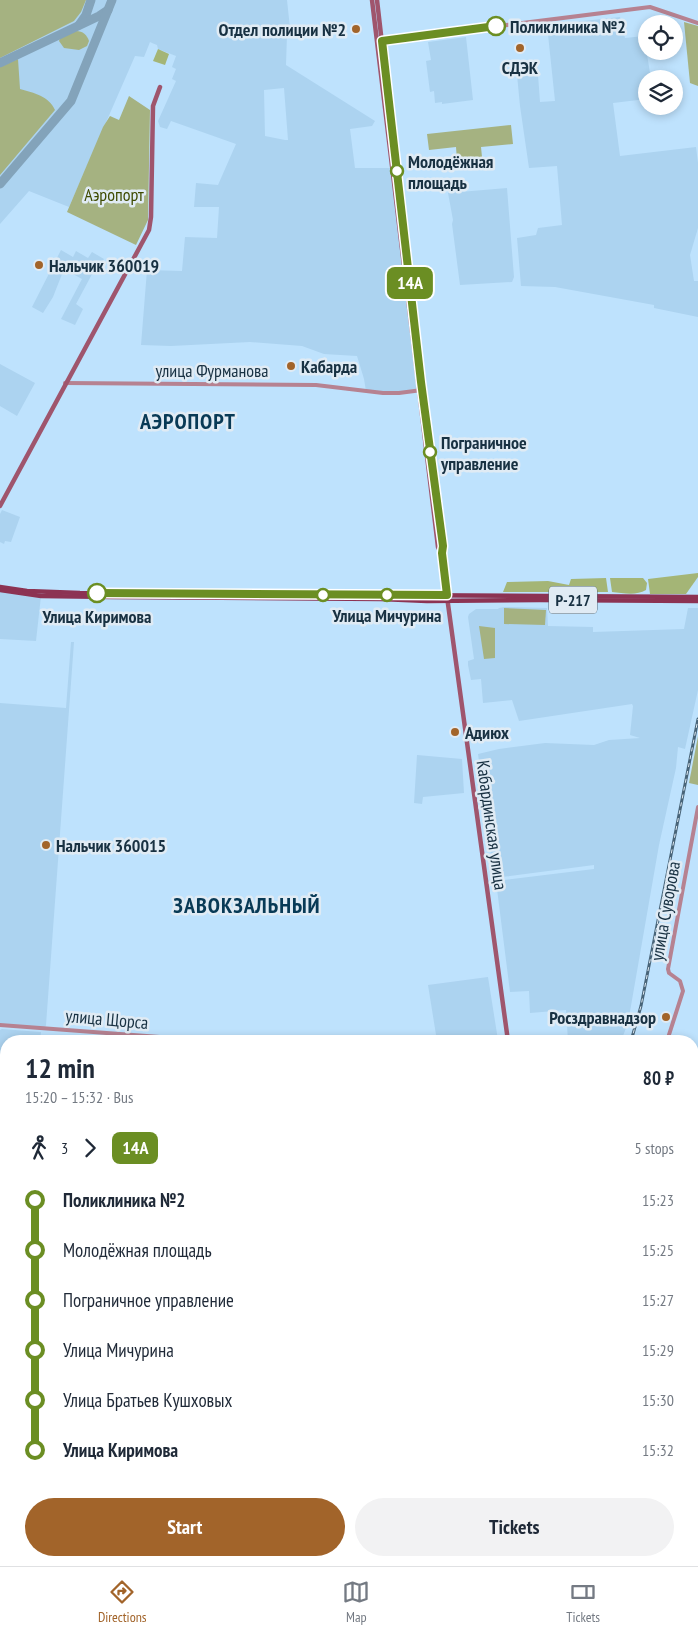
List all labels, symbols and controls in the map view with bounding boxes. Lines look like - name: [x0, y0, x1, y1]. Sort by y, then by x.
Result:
- place label: Поликлиника №2: [510, 15, 626, 38]
- map controls: [638, 15, 683, 115]
- button: locate: [638, 15, 683, 60]
- marker: Поликлиника №2: [486, 16, 506, 36]
- place label: Отдел полиции №2: [219, 18, 346, 41]
- marker: Отдел полиции №2: [350, 23, 362, 35]
- marker: СДЭК: [514, 42, 526, 54]
- place label: СДЭК: [502, 56, 539, 79]
- button: layers: [638, 70, 683, 115]
- place label: Молодёжная площадь: [408, 150, 493, 194]
- marker: Молодёжная площадь: [390, 164, 404, 178]
- park label: Аэропорт: [84, 183, 144, 206]
- place label: Нальчик 360019: [49, 254, 159, 277]
- marker: Нальчик 360019: [33, 259, 45, 271]
- line badge: 14А: [381, 267, 439, 299]
- text: 14А: [397, 271, 423, 294]
- place label: Кабарда: [301, 355, 357, 378]
- street label: улица Фурманова: [155, 359, 269, 382]
- marker: Кабарда: [285, 360, 297, 372]
- district label: АЭРОПОРТ: [139, 407, 236, 435]
- place label: Пограничное управление: [440, 431, 527, 475]
- marker: Пограничное управление: [423, 445, 437, 459]
- marker: Улица Киримова: [87, 583, 107, 603]
- road number: Р-217: [549, 586, 597, 614]
- unlabelled marker: [316, 588, 330, 602]
- marker: Улица Мичурина: [380, 588, 394, 602]
- place label: Улица Мичурина: [332, 604, 441, 627]
- place label: Улица Киримова: [41, 605, 152, 628]
- place label: Адиюх: [464, 721, 509, 744]
- marker: Адиюх: [449, 726, 461, 738]
- street label: Кабардинская улица: [472, 759, 512, 891]
- place label: Нальчик 360015: [56, 834, 166, 857]
- marker: Нальчик 360015: [40, 839, 52, 851]
- street label: улица Суворова: [645, 859, 685, 963]
- district label: ЗАВОКЗАЛЬНЫЙ: [173, 891, 321, 919]
- street label: улица Щорса: [65, 1004, 149, 1034]
- place label: Росздравнадзор: [549, 1006, 656, 1029]
- marker: Росздравнадзор: [660, 1011, 672, 1023]
- text: 12 min: [25, 1049, 95, 1086]
- text: 80 ₽: [643, 1066, 674, 1090]
- text: 15:20 – 15:32 · Bus: [25, 1087, 133, 1107]
- icon: walk: [25, 1134, 53, 1162]
- icon: forward: [76, 1134, 104, 1162]
- text: 14А: [122, 1136, 148, 1159]
- text: 3: [61, 1138, 68, 1158]
- text: 5 stops: [634, 1138, 674, 1158]
- text: Поликлиника №2: [63, 1188, 185, 1212]
- text: 15:23: [642, 1190, 674, 1210]
- text: Молодёжная площадь: [63, 1238, 212, 1262]
- text: 15:25: [642, 1240, 674, 1260]
- text: Пограничное управление: [63, 1288, 234, 1312]
- text: 15:27: [642, 1290, 674, 1310]
- text: Улица Мичурина: [63, 1338, 174, 1362]
- text: 15:29: [642, 1340, 674, 1360]
- text: Улица Братьев Кушховых: [63, 1388, 232, 1412]
- text: 15:30: [642, 1390, 674, 1410]
- text: Улица Киримова: [63, 1438, 178, 1462]
- text: 15:32: [642, 1440, 674, 1460]
- button: Start: [25, 1498, 345, 1556]
- button: Tickets: [355, 1498, 674, 1556]
- tab: Directions: [98, 1578, 147, 1626]
- tab: Map: [342, 1578, 370, 1626]
- tab: Tickets: [566, 1578, 600, 1626]

